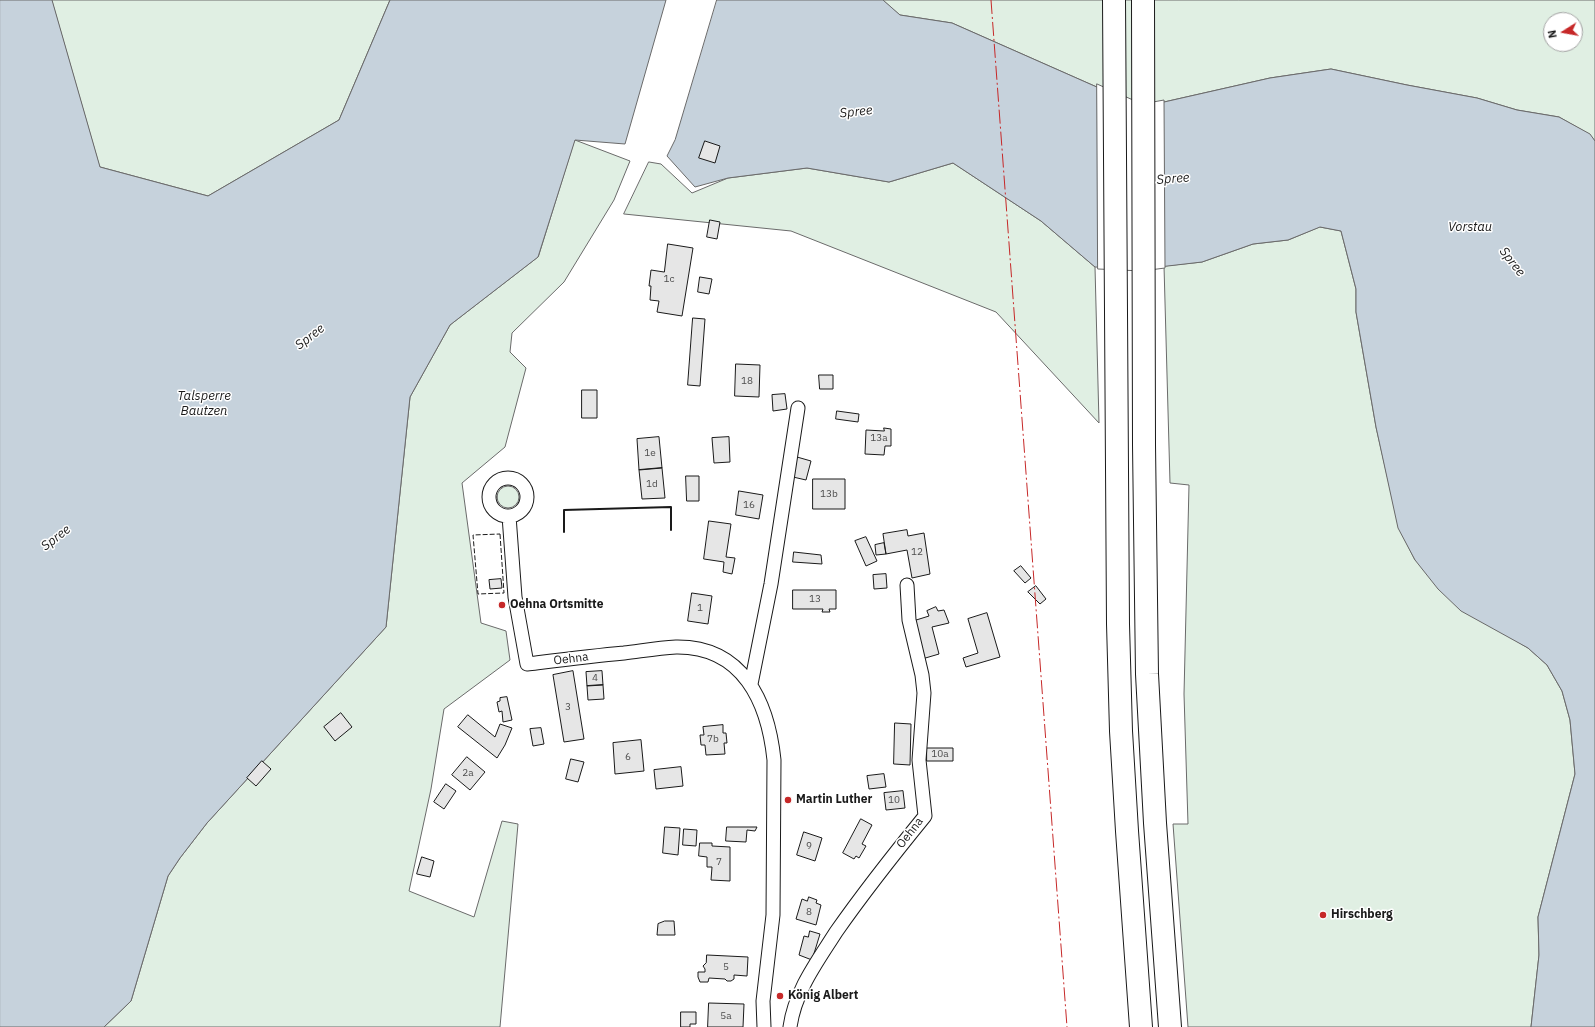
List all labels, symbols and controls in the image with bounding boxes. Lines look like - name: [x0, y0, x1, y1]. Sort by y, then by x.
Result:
- north arrow: [1543, 12, 1583, 52]
- text: N: [1545, 29, 1560, 39]
- water label: Spree: [839, 103, 873, 121]
- water label: Spree: [1156, 170, 1190, 188]
- water label: Vorstau: [1448, 219, 1492, 235]
- water label: Spree: [1496, 244, 1528, 280]
- house number: 1c: [663, 273, 675, 285]
- water label: Spree: [292, 321, 328, 353]
- house number: 18: [741, 375, 753, 387]
- water label: Talsperre Bautzen: [177, 388, 231, 419]
- house number: 13a: [870, 432, 888, 444]
- house number: 1e: [644, 447, 656, 459]
- house number: 1d: [646, 478, 658, 490]
- house number: 13b: [820, 488, 838, 500]
- house number: 16: [743, 499, 755, 511]
- water label: Spree: [38, 522, 74, 554]
- house number: 12: [911, 546, 923, 558]
- house number: 13: [809, 593, 821, 605]
- place label: Oehna Ortsmitte: [510, 598, 603, 612]
- marker: Oehna Ortsmitte: [497, 600, 507, 610]
- house number: 1: [697, 602, 703, 614]
- street label: Oehna: [553, 650, 589, 668]
- house number: 4: [592, 672, 598, 684]
- house number: 3: [565, 701, 571, 713]
- house number: 7b: [707, 733, 719, 745]
- house number: 10a: [931, 748, 949, 760]
- house number: 6: [625, 751, 631, 763]
- house number: 2a: [462, 767, 474, 779]
- place label: Martin Luther: [796, 793, 872, 807]
- house number: 10: [888, 794, 900, 806]
- marker: Martin Luther: [783, 795, 793, 805]
- street label: Oehna: [894, 815, 926, 851]
- house number: 9: [806, 840, 812, 852]
- house number: 7: [716, 856, 722, 868]
- house number: 8: [806, 906, 812, 918]
- place label: Hirschberg: [1331, 908, 1393, 922]
- marker: Hirschberg: [1318, 910, 1328, 920]
- house number: 5: [723, 961, 729, 973]
- place label: König Albert: [788, 989, 858, 1003]
- marker: König Albert: [775, 991, 785, 1001]
- house number: 5a: [720, 1010, 732, 1022]

